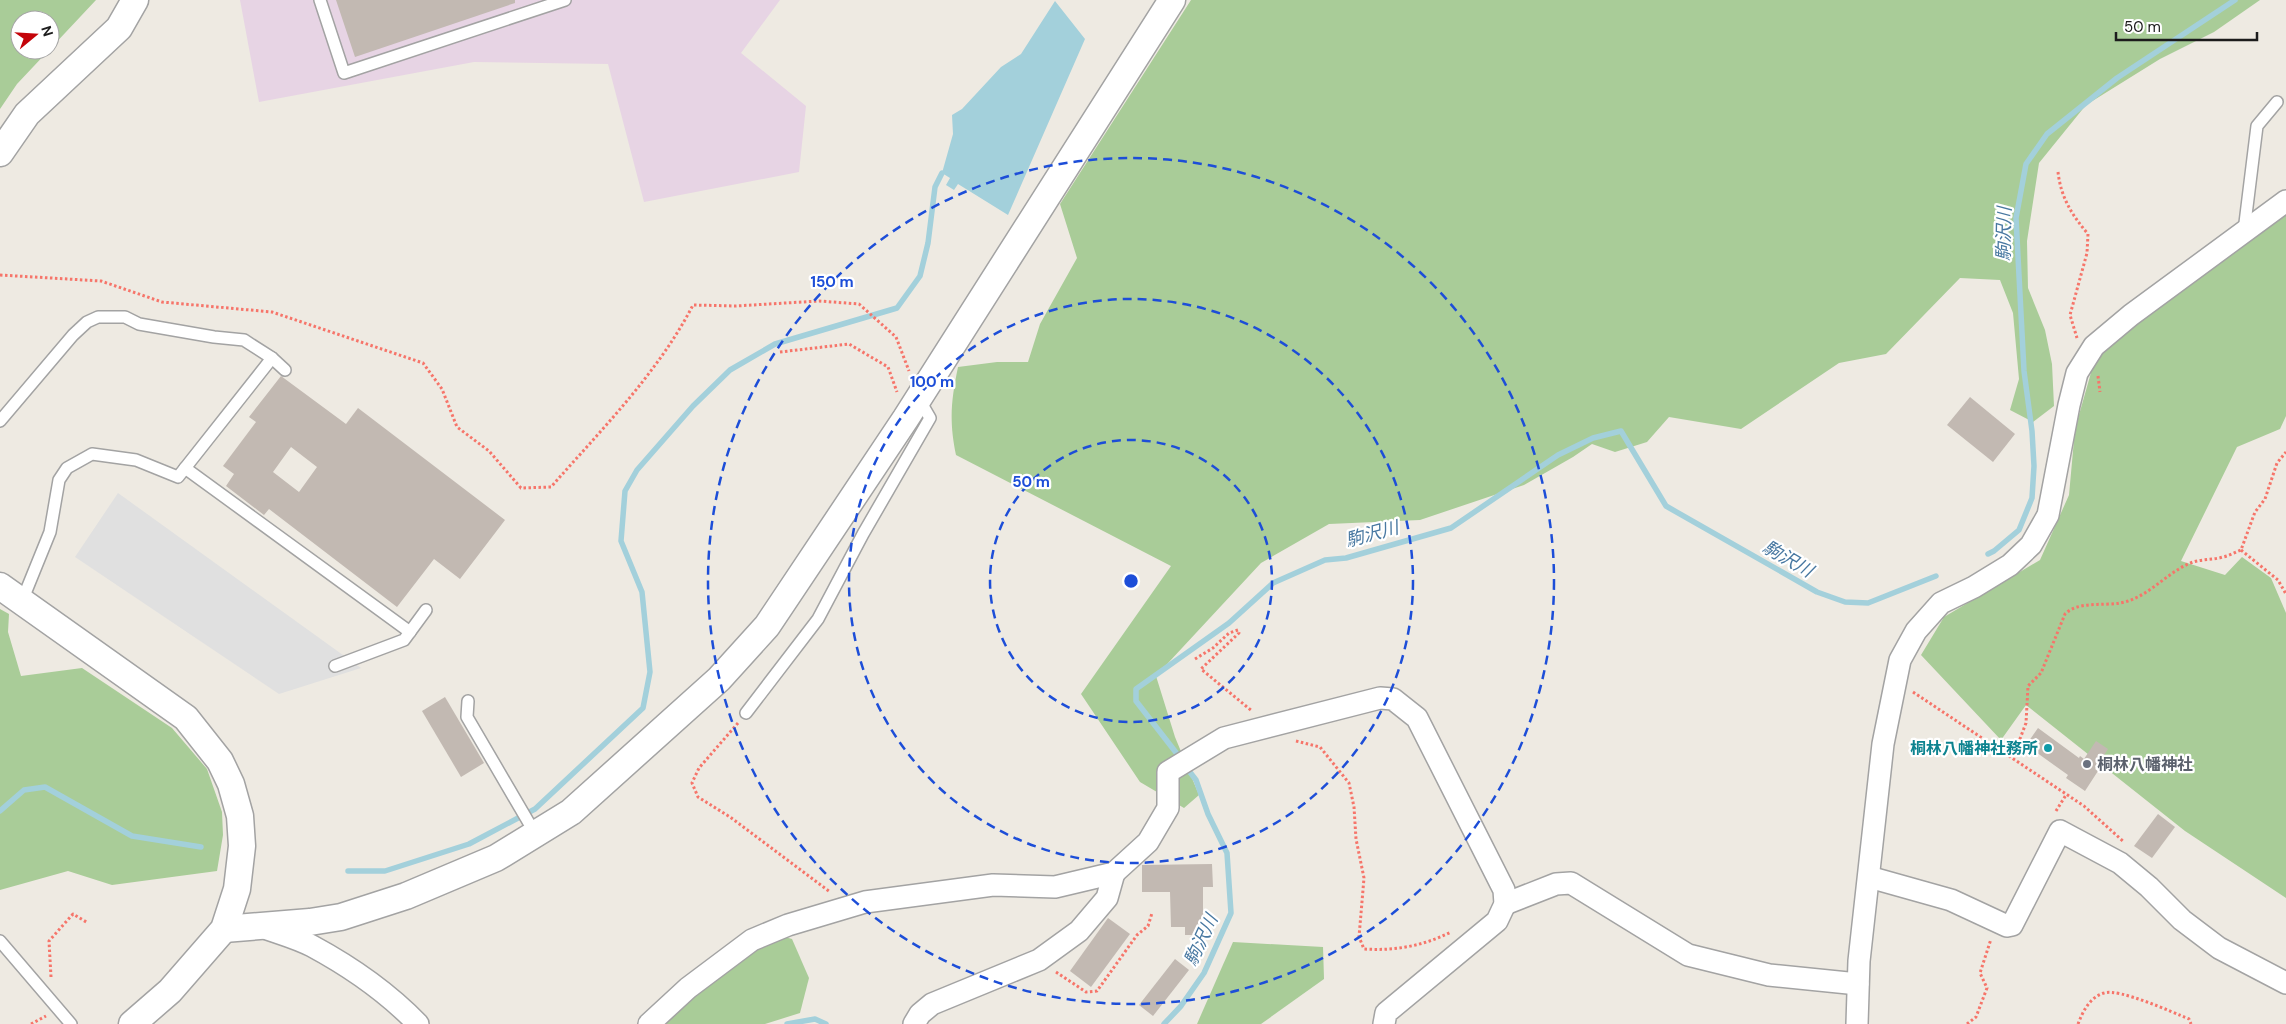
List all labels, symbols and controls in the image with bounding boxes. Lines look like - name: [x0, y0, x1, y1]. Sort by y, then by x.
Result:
- north arrow: [10, 10, 60, 60]
- scale bar: [2116, 10, 2257, 42]
- text: 50 m: [2124, 17, 2161, 37]
- text: N: [37, 23, 58, 39]
- water label: 駒沢川: [1992, 205, 2017, 261]
- text: 150 m: [811, 272, 854, 292]
- text: 100 m: [910, 372, 954, 392]
- text: 50 m: [1012, 472, 1050, 492]
- water label: 駒沢川: [1343, 515, 1403, 553]
- water label: 駒沢川: [1759, 535, 1819, 584]
- centre of rings: [1122, 572, 1140, 590]
- place label: 桐林八幡神社務所: [1910, 738, 2038, 759]
- marker: 桐林八幡神社務所: [2042, 742, 2054, 754]
- place label: 桐林八幡神社: [2097, 754, 2193, 775]
- marker: 桐林八幡神社: [2081, 758, 2093, 770]
- water label: 駒沢川: [1179, 909, 1224, 970]

